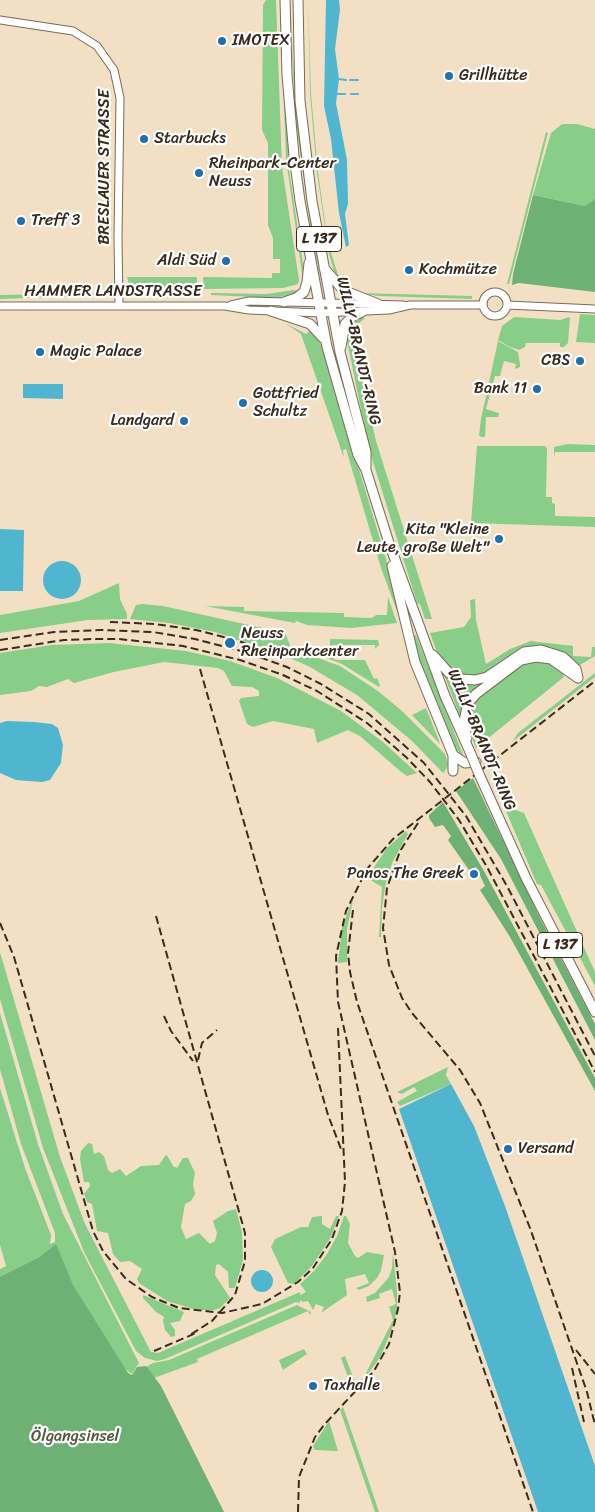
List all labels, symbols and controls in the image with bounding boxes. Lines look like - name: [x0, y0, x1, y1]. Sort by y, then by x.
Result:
- place label: IMOTEX: [232, 31, 290, 51]
- marker: IMOTEX: [216, 35, 228, 47]
- place label: Grillhütte: [459, 66, 527, 86]
- marker: Grillhütte: [443, 70, 455, 82]
- street label: BRESLAUER STRASSE: [95, 89, 115, 245]
- place label: Starbucks: [154, 129, 226, 149]
- marker: Starbucks: [138, 133, 150, 145]
- place label: Rheinpark-Center Neuss: [209, 154, 336, 192]
- marker: Rheinpark-Center Neuss: [193, 167, 205, 179]
- place label: Treff 3: [31, 211, 80, 231]
- marker: Treff 3: [15, 215, 27, 227]
- road number: L 137: [296, 226, 342, 252]
- place label: Aldi Süd: [157, 251, 216, 271]
- marker: Aldi Süd: [220, 255, 232, 267]
- place label: Kochmütze: [419, 260, 497, 280]
- marker: Kochmütze: [403, 264, 415, 276]
- street label: WILLY-BRANDT-RING: [332, 275, 384, 427]
- street label: HAMMER LANDSTRASSE: [24, 282, 202, 302]
- place label: Magic Palace: [50, 342, 142, 362]
- marker: Magic Palace: [34, 346, 46, 358]
- place label: CBS: [541, 351, 570, 371]
- marker: CBS: [574, 355, 586, 367]
- place label: Bank 11: [474, 379, 527, 399]
- marker: Bank 11: [531, 383, 543, 395]
- place label: Gottfried Schultz: [253, 384, 319, 422]
- marker: Gottfried Schultz: [237, 397, 249, 409]
- place label: Landgard: [110, 411, 174, 431]
- marker: Landgard: [178, 415, 190, 427]
- place label: Kita "Kleine Leute, große Welt": [357, 520, 489, 558]
- marker: Kita "Kleine Leute, große Welt": [493, 533, 505, 545]
- place label: Neuss Rheinparkcenter: [241, 624, 359, 662]
- marker: Neuss Rheinparkcenter: [223, 636, 237, 650]
- street label: WILLY-BRANDT-RING: [442, 666, 520, 814]
- place label: Panos The Greek: [347, 864, 464, 884]
- marker: Panos The Greek: [468, 868, 480, 880]
- road number: L 137: [538, 932, 582, 958]
- place label: Versand: [518, 1139, 574, 1159]
- marker: Versand: [502, 1143, 514, 1155]
- place label: Taxhalle: [323, 1376, 380, 1396]
- marker: Taxhalle: [307, 1380, 319, 1392]
- park label: Ölgangsinsel: [31, 1427, 119, 1447]

